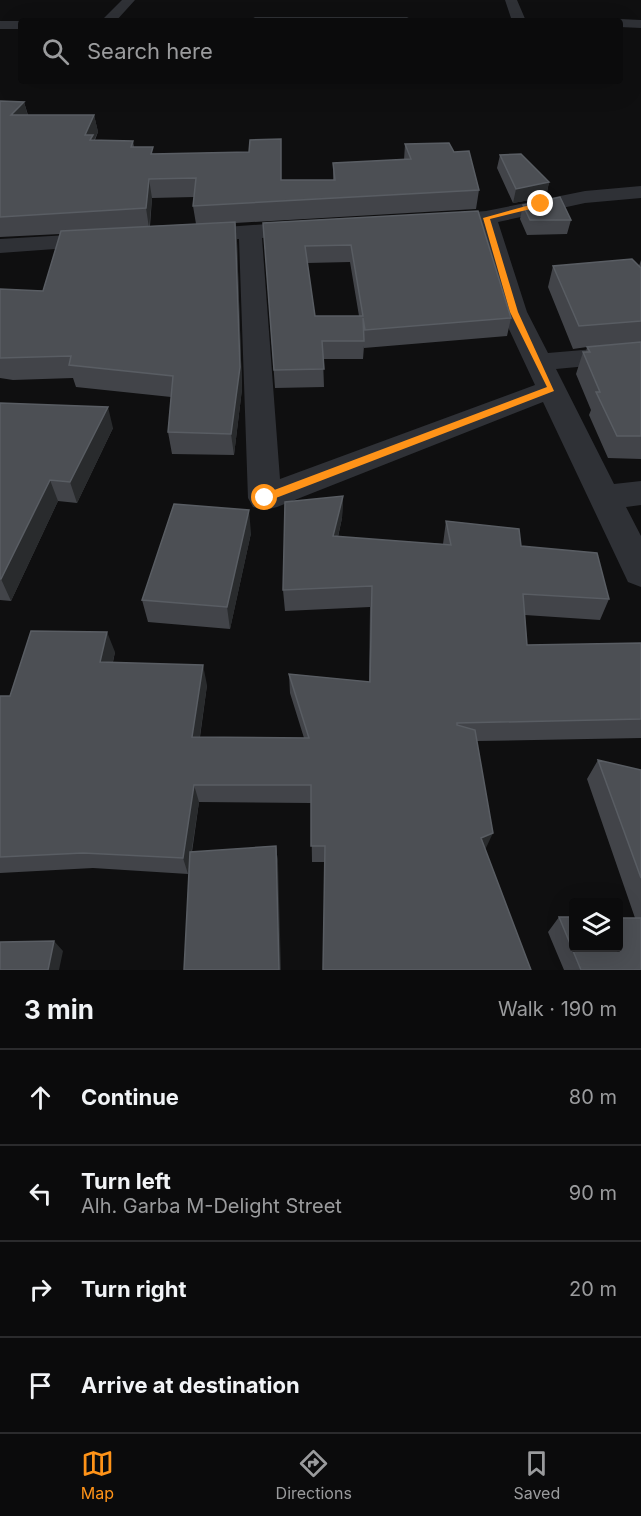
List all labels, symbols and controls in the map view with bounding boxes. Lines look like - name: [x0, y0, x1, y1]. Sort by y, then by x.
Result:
- search box: [18, 18, 623, 84]
- icon: search: [39, 35, 72, 68]
- text: Search here: [87, 38, 213, 64]
- route end: [527, 190, 553, 216]
- route start: [251, 484, 277, 510]
- map controls: [569, 898, 623, 952]
- button: layers: [569, 898, 623, 952]
- text: 3 min: [24, 994, 94, 1025]
- text: Walk · 190 m: [498, 997, 617, 1021]
- icon: ahead: [24, 1081, 57, 1114]
- text: Continue: [81, 1084, 179, 1110]
- text: 80 m: [569, 1085, 617, 1109]
- text: Turn left: [81, 1168, 171, 1194]
- icon: left: [24, 1177, 57, 1210]
- text: 90 m: [569, 1181, 617, 1205]
- text: Alh. Garba M-Delight Street: [81, 1194, 342, 1218]
- icon: right: [24, 1273, 57, 1306]
- text: Turn right: [81, 1276, 187, 1302]
- text: 20 m: [569, 1277, 617, 1301]
- icon: arrive: [24, 1369, 57, 1402]
- text: Arrive at destination: [81, 1372, 300, 1398]
- tab: Map: [81, 1447, 114, 1503]
- tab: Directions: [276, 1447, 352, 1503]
- tab: Saved: [513, 1447, 560, 1503]

